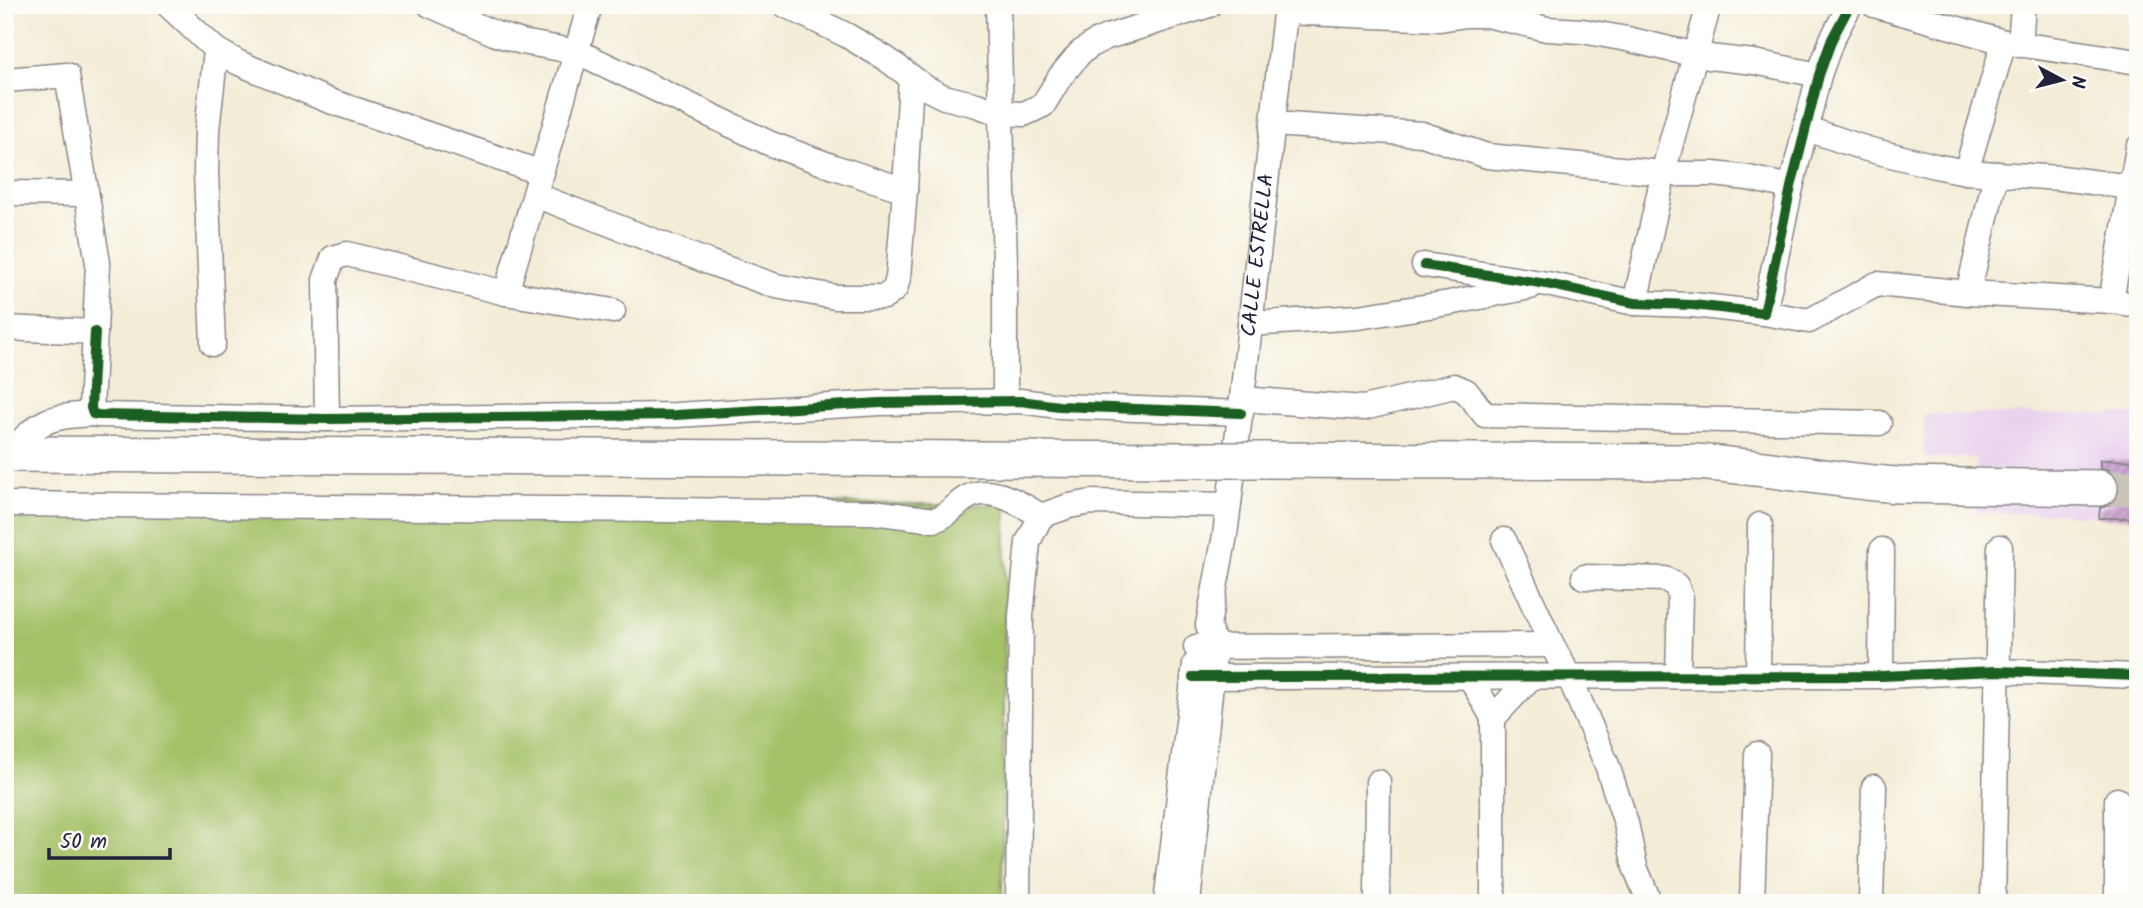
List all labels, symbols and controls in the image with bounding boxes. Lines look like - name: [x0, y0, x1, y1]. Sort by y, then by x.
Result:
- north arrow: [2028, 46, 2098, 116]
- text: N: [2061, 74, 2093, 90]
- street label: CALLE ESTRELLA: [1232, 172, 1283, 338]
- scale bar: [49, 817, 170, 861]
- text: 50 m: [60, 826, 107, 859]

